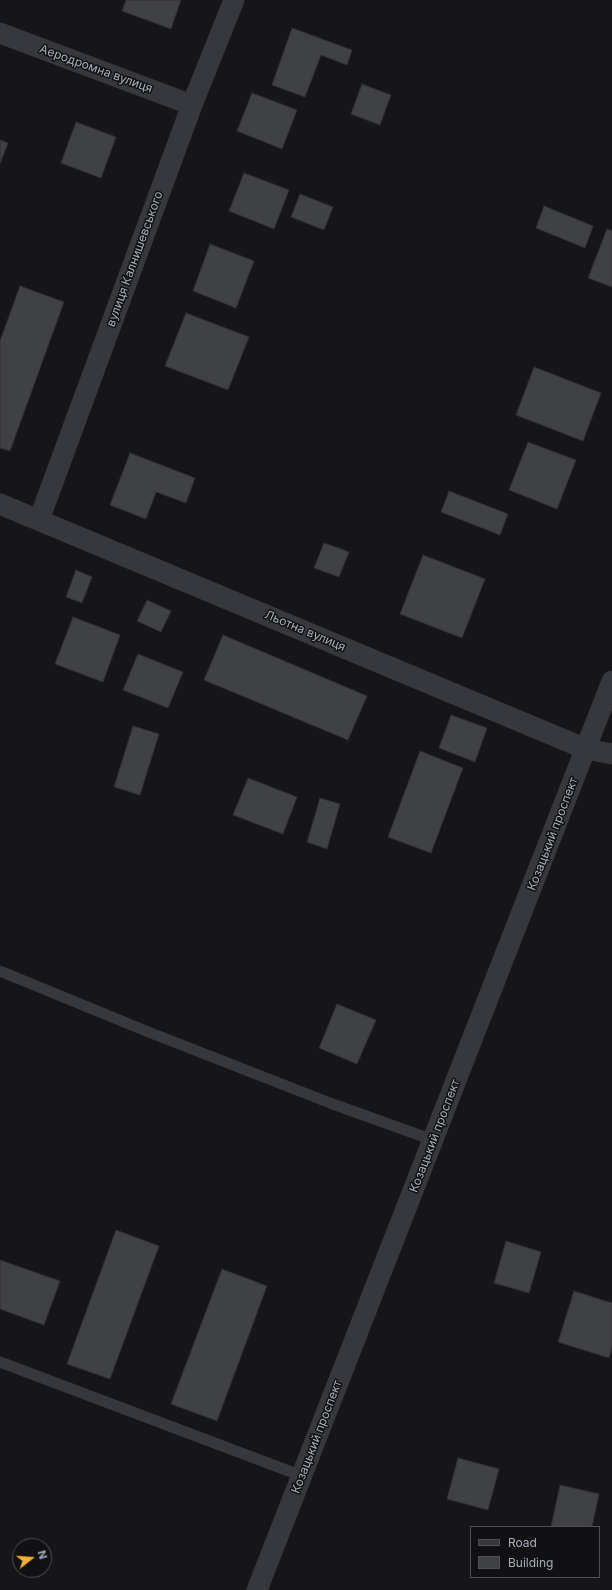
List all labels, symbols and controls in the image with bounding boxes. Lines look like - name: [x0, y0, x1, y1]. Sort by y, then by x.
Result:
- street label: Аеродромна вулиця: [38, 42, 154, 96]
- street label: вулиця Калнишевського: [104, 189, 166, 329]
- street label: Льотна вулиця: [262, 607, 348, 655]
- street label: Козацький проспект: [525, 775, 581, 893]
- street label: Козацький проспект: [407, 1077, 463, 1195]
- street label: Козацький проспект: [289, 1378, 345, 1496]
- legend: [470, 1526, 600, 1578]
- text: Road: [508, 1535, 537, 1550]
- north arrow: [12, 1538, 52, 1578]
- text: N: [35, 1549, 50, 1561]
- text: Building: [508, 1555, 553, 1570]

